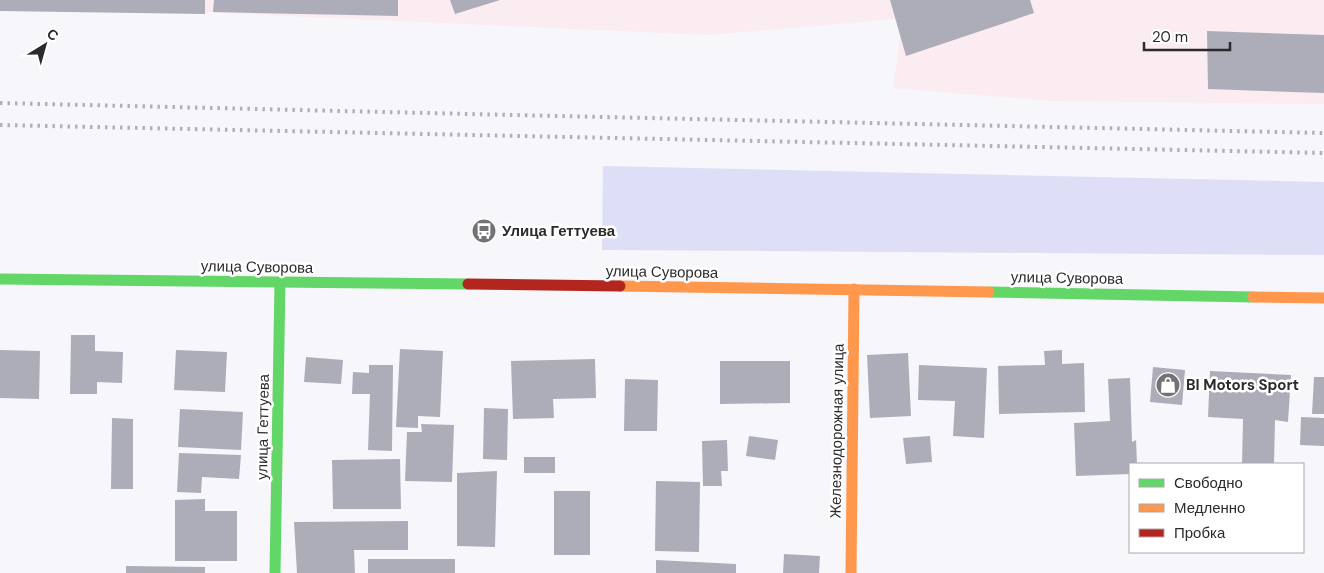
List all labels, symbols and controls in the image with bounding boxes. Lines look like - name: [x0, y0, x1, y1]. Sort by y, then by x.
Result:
- north arrow: [20, 20, 70, 70]
- scale bar: [1144, 20, 1230, 52]
- text: С: [43, 24, 62, 45]
- text: 20 m: [1152, 27, 1188, 47]
- bus stop icon: Улица Геттуева: [471, 218, 497, 244]
- place label: Улица Геттуева: [502, 221, 616, 241]
- street label: улица Суворова: [201, 256, 314, 278]
- street label: улица Суворова: [606, 261, 719, 283]
- street label: улица Суворова: [1011, 267, 1124, 289]
- street label: Железнодорожная улица: [825, 343, 849, 519]
- shop icon: BI Motors Sport: [1155, 372, 1181, 398]
- street label: улица Геттуева: [252, 373, 274, 480]
- place label: BI Motors Sport: [1186, 375, 1299, 395]
- legend: [1129, 463, 1304, 553]
- text: Свободно: [1174, 473, 1243, 493]
- text: Медленно: [1174, 498, 1245, 518]
- text: Пробка: [1174, 523, 1226, 543]

